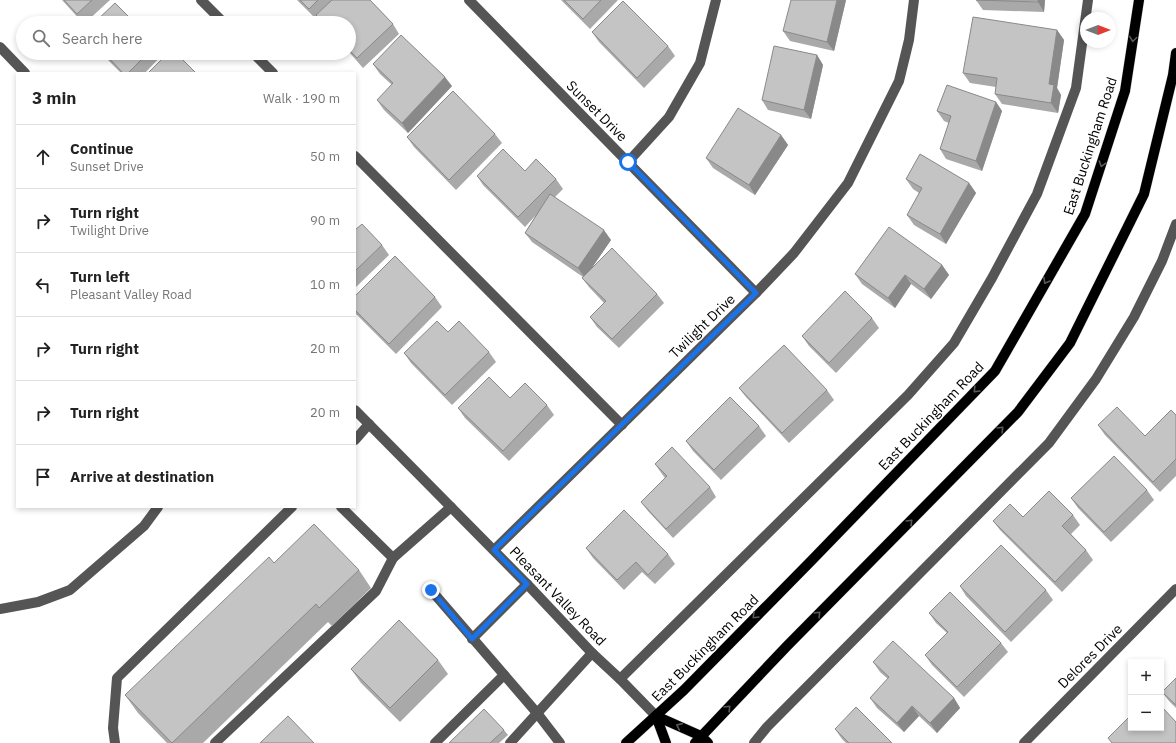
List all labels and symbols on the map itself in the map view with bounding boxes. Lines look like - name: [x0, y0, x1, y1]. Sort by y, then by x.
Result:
- north arrow: [1080, 12, 1116, 48]
- one-way arrow: [1129, 36, 1138, 42]
- street label: East Buckingham Road: [1059, 75, 1121, 217]
- street label: Sunset Drive: [563, 77, 632, 146]
- route start: [619, 153, 637, 171]
- one-way arrow: [1098, 161, 1106, 168]
- one-way arrow: [1044, 277, 1051, 284]
- street label: Twilight Drive: [665, 290, 739, 362]
- street label: East Buckingham Road: [874, 358, 988, 474]
- one-way arrow: [973, 385, 981, 393]
- one-way arrow: [996, 426, 1004, 434]
- one-way arrow: [905, 519, 912, 527]
- street label: Pleasant Valley Road: [506, 543, 610, 649]
- route end: [422, 581, 440, 599]
- street label: East Buckingham Road: [648, 591, 762, 705]
- one-way arrow: [752, 611, 760, 619]
- one-way arrow: [813, 611, 821, 619]
- street label: Delores Drive: [1054, 620, 1126, 692]
- one-way arrow: [723, 705, 731, 713]
- one-way arrow: [675, 723, 683, 731]

